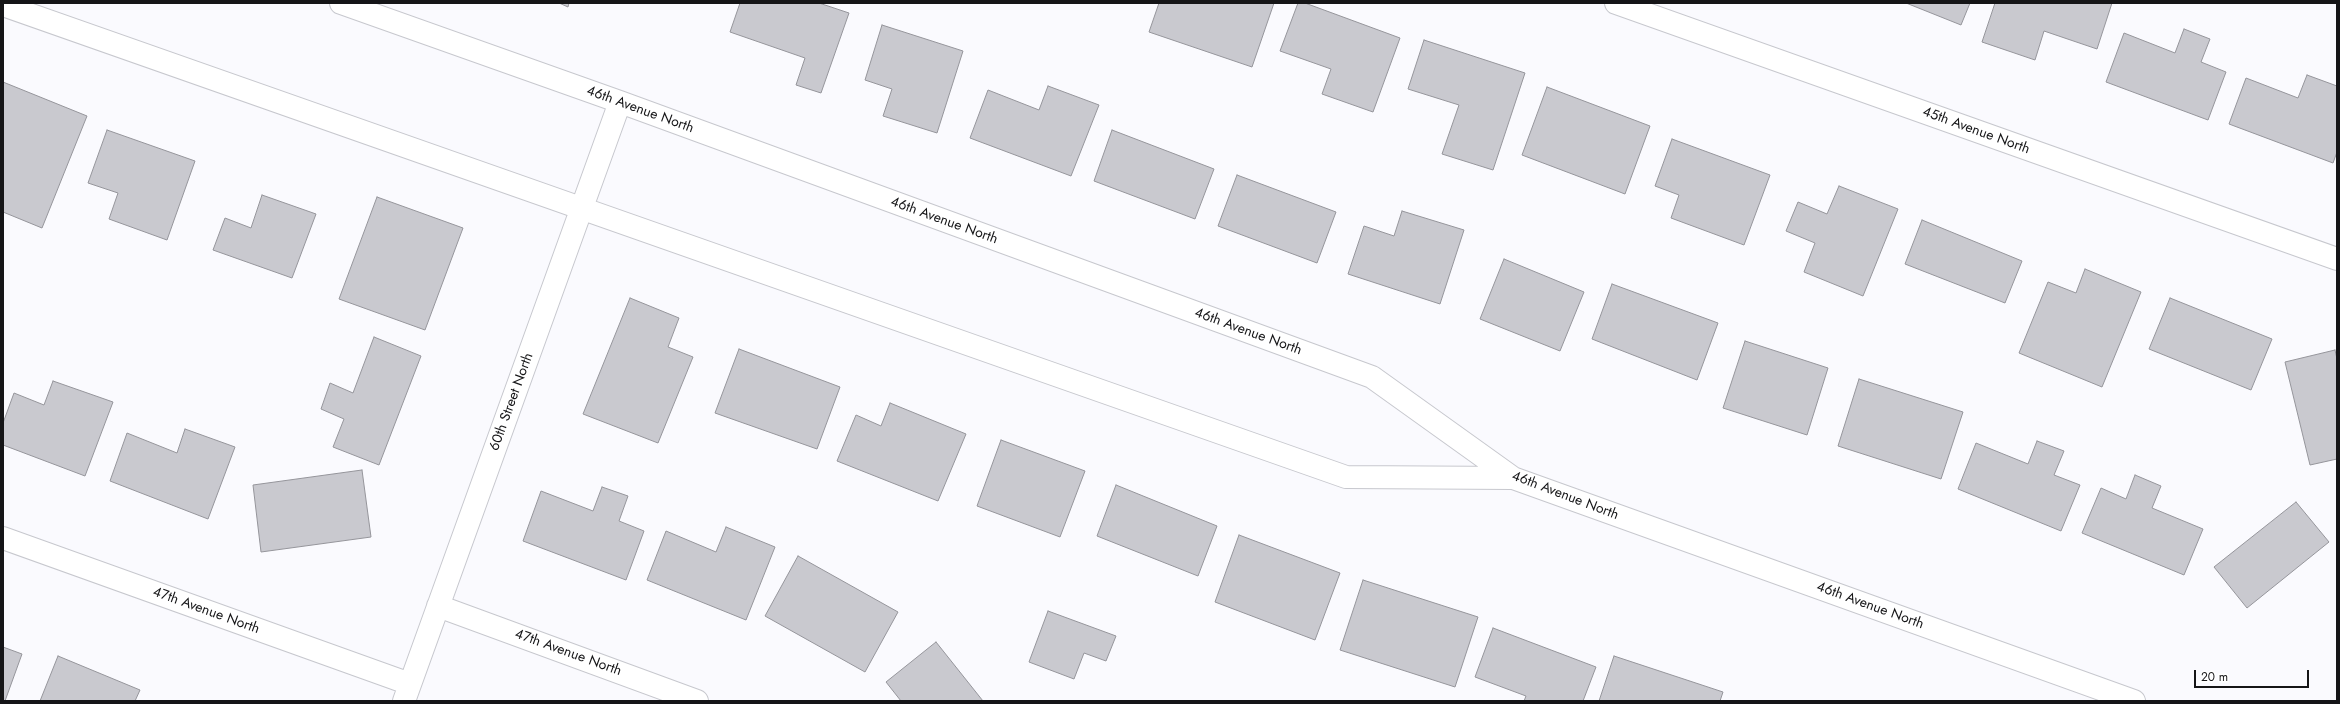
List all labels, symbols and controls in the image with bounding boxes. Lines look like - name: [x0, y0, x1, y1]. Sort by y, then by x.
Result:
- street label: 46th Avenue North: [584, 83, 696, 137]
- street label: 45th Avenue North: [1920, 104, 2032, 158]
- street label: 46th Avenue North: [888, 194, 1000, 248]
- street label: 46th Avenue North: [1192, 305, 1304, 359]
- street label: 60th Street North: [486, 351, 538, 453]
- street label: 46th Avenue North: [1509, 468, 1621, 524]
- street label: 46th Avenue North: [1814, 579, 1926, 633]
- street label: 47th Avenue North: [150, 584, 262, 638]
- street label: 47th Avenue North: [512, 626, 624, 680]
- scale bar: [2196, 662, 2311, 688]
- text: 20 m: [2201, 668, 2228, 686]

